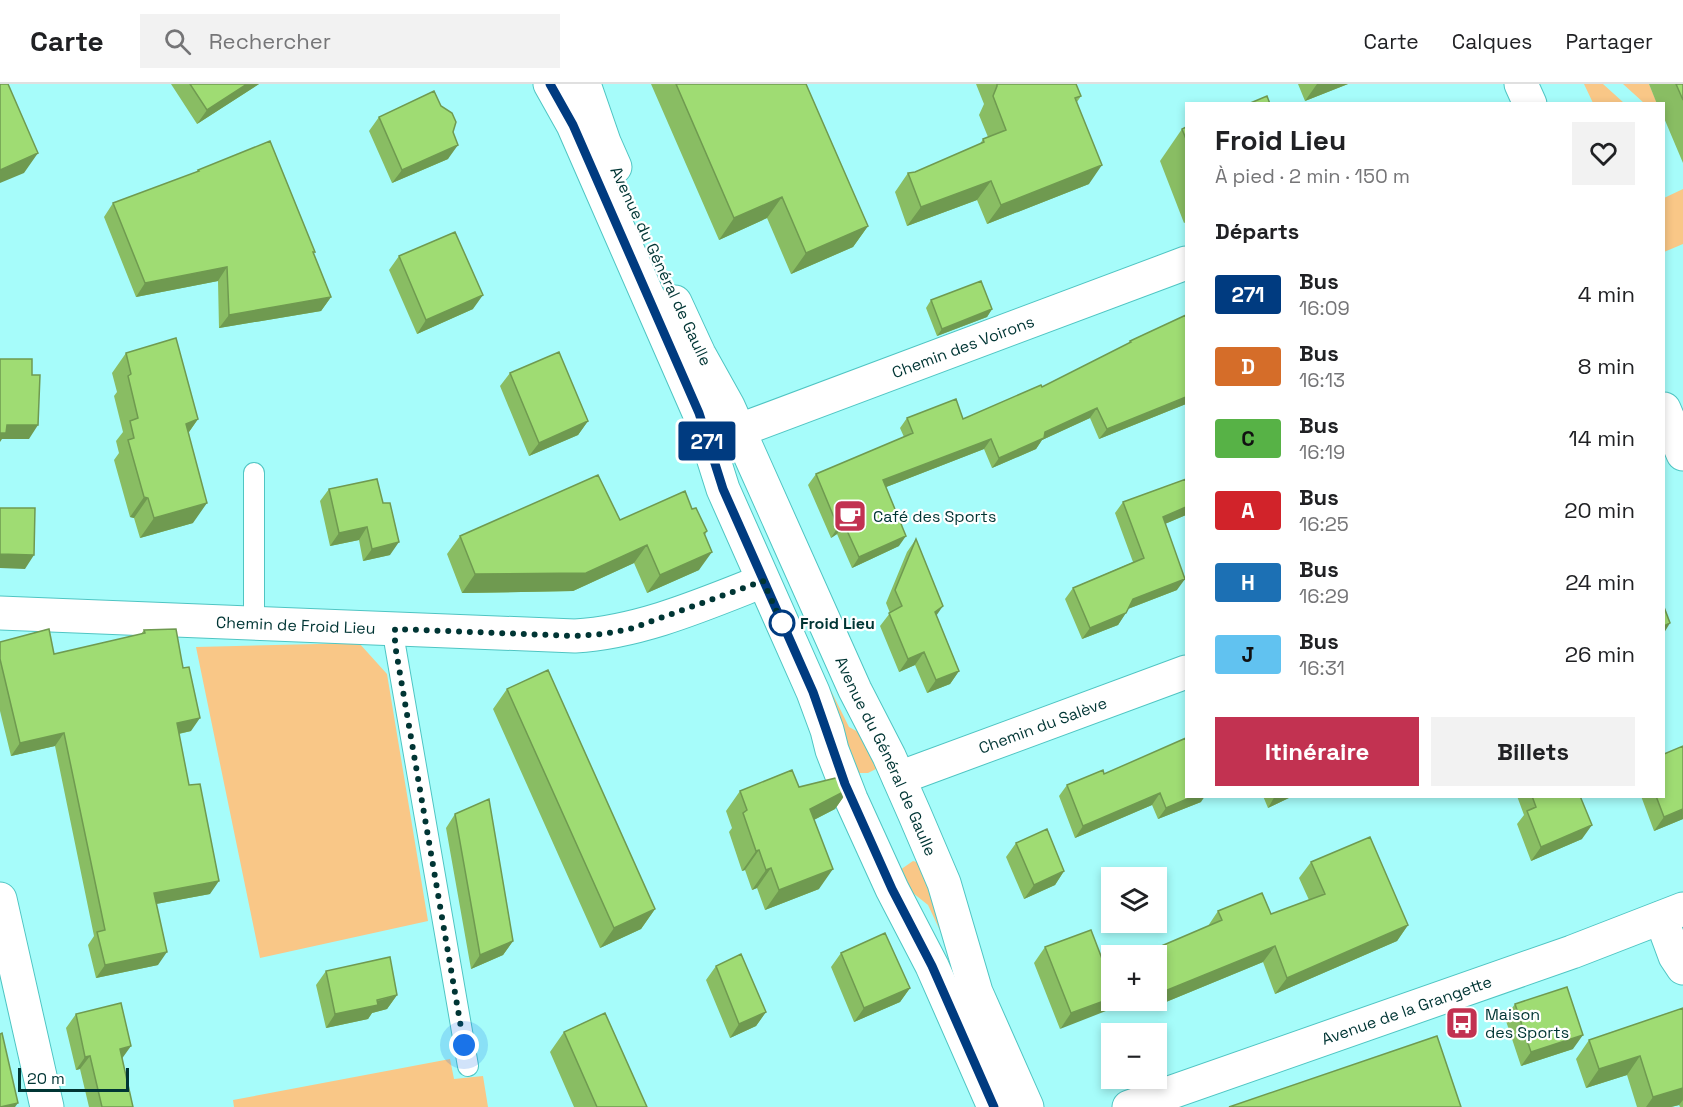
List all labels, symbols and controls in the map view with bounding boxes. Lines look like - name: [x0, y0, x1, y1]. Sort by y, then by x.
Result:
- search box: [140, 14, 560, 68]
- text: Carte: [30, 23, 104, 59]
- icon: search: [161, 25, 194, 58]
- text: Rechercher: [209, 27, 331, 55]
- text: Carte: [1364, 28, 1419, 55]
- text: Calques: [1452, 28, 1532, 55]
- text: Partager: [1565, 28, 1653, 55]
- text: Froid Lieu: [1215, 122, 1346, 158]
- button: heart: [1572, 122, 1635, 185]
- street label: Avenue du Général de Gaulle: [605, 163, 717, 369]
- text: À pied · 2 min · 150 m: [1215, 163, 1410, 189]
- text: Départs: [1215, 217, 1299, 245]
- text: Bus: [1299, 267, 1339, 295]
- text: 4 min: [1578, 280, 1635, 308]
- text: 271: [1231, 281, 1265, 308]
- text: 16:09: [1299, 295, 1350, 321]
- street label: Chemin des Voirons: [889, 310, 1037, 383]
- text: Bus: [1299, 339, 1339, 367]
- text: 8 min: [1578, 352, 1635, 380]
- text: D: [1241, 353, 1255, 380]
- text: 16:13: [1299, 367, 1345, 393]
- text: Bus: [1299, 411, 1339, 439]
- line badge: 271: [672, 422, 742, 460]
- text: 14 min: [1569, 424, 1635, 452]
- text: C: [1241, 425, 1255, 452]
- text: 271: [690, 428, 724, 455]
- text: 16:19: [1299, 439, 1345, 465]
- text: Bus: [1299, 483, 1339, 511]
- text: 20 min: [1564, 496, 1635, 524]
- text: A: [1241, 497, 1255, 524]
- cafe icon: Café des Sports: [832, 498, 868, 534]
- place label: Café des Sports: [873, 506, 996, 527]
- text: 16:25: [1299, 511, 1349, 537]
- text: Bus: [1299, 555, 1339, 583]
- text: 24 min: [1565, 568, 1635, 596]
- text: H: [1241, 569, 1255, 596]
- text: 16:29: [1299, 583, 1349, 609]
- marker: Froid Lieu: [769, 610, 795, 636]
- street label: Chemin de Froid Lieu: [216, 611, 376, 639]
- place label: Froid Lieu: [800, 613, 875, 634]
- text: Bus: [1299, 627, 1339, 655]
- text: 26 min: [1565, 640, 1635, 668]
- text: J: [1242, 641, 1254, 668]
- street label: Avenue du Général de Gaulle: [831, 653, 942, 859]
- text: 16:31: [1299, 655, 1345, 681]
- street label: Chemin du Salève: [975, 692, 1110, 758]
- button: Itinéraire: [1215, 717, 1419, 786]
- button: Billets: [1431, 717, 1635, 786]
- map controls: [1101, 867, 1167, 1089]
- button: layers: [1101, 867, 1167, 933]
- button: +: [1101, 945, 1167, 1011]
- street label: Avenue de la Grangette: [1319, 970, 1494, 1049]
- place label: Maison des Sports: [1485, 1004, 1569, 1043]
- bus stop icon: Maison des Sports: [1444, 1005, 1480, 1041]
- button: −: [1101, 1023, 1167, 1089]
- your location: [449, 1030, 479, 1060]
- scale bar: [18, 1065, 129, 1092]
- text: 20 m: [27, 1068, 65, 1089]

